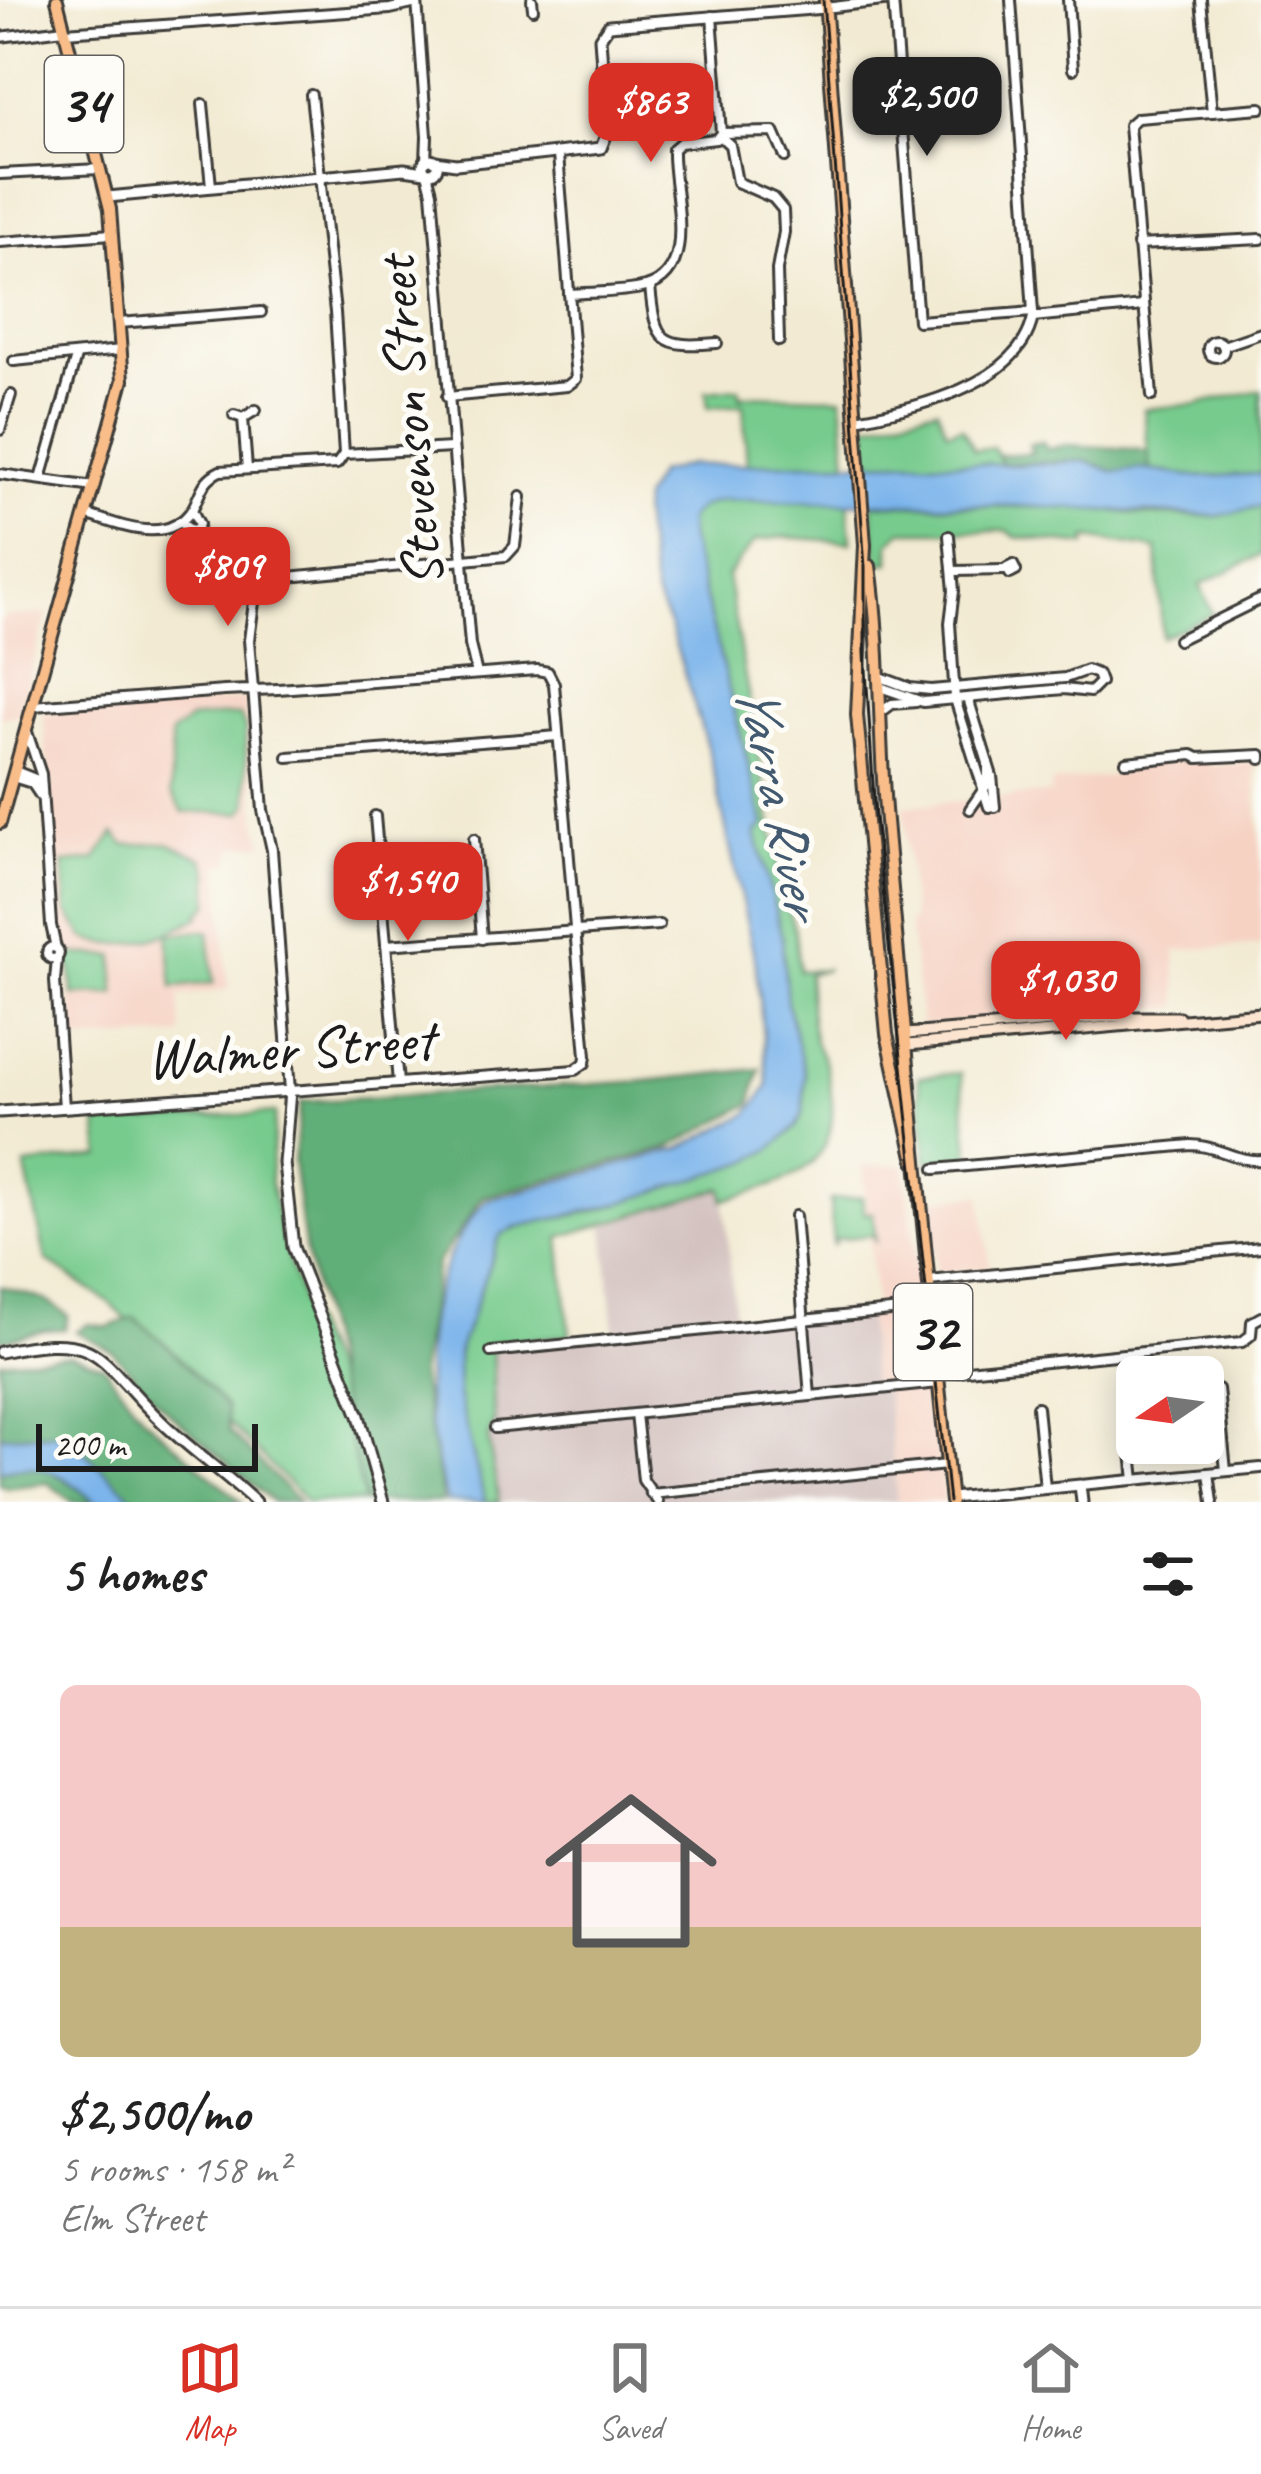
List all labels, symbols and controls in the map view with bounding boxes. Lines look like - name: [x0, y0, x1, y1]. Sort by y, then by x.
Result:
- road number: 34: [45, 56, 123, 152]
- pin: $2,500: [829, 57, 1025, 159]
- pin: $863: [580, 63, 722, 165]
- text: $2,500: [880, 71, 974, 120]
- text: $863: [615, 77, 687, 126]
- street label: Stevenson Street: [358, 249, 459, 590]
- pin: $809: [157, 527, 299, 629]
- text: $809: [193, 541, 263, 590]
- water label: Yarra River: [718, 675, 844, 932]
- pin: $1,540: [310, 842, 506, 944]
- text: $1,540: [361, 856, 455, 905]
- pin: $1,030: [968, 941, 1164, 1043]
- text: $1,030: [1018, 955, 1114, 1004]
- street label: Walmer Street: [144, 1003, 443, 1095]
- road number: 32: [894, 1284, 972, 1380]
- north arrow: [1116, 1356, 1224, 1464]
- map controls: [1116, 1356, 1224, 1464]
- scale bar: [36, 1418, 258, 1471]
- text: 200 m: [54, 1424, 125, 1466]
- icon: filters: [1135, 1541, 1201, 1607]
- text: 5 homes: [60, 1542, 203, 1606]
- icon: home: [523, 1763, 739, 1979]
- text: $2,500/mo: [60, 2081, 249, 2145]
- text: 5 rooms · 158 m²: [60, 2145, 288, 2194]
- text: Elm Street: [60, 2194, 205, 2243]
- tab: Map: [177, 2335, 243, 2449]
- tab: Saved: [597, 2335, 663, 2449]
- tab: Home: [1018, 2335, 1084, 2449]

